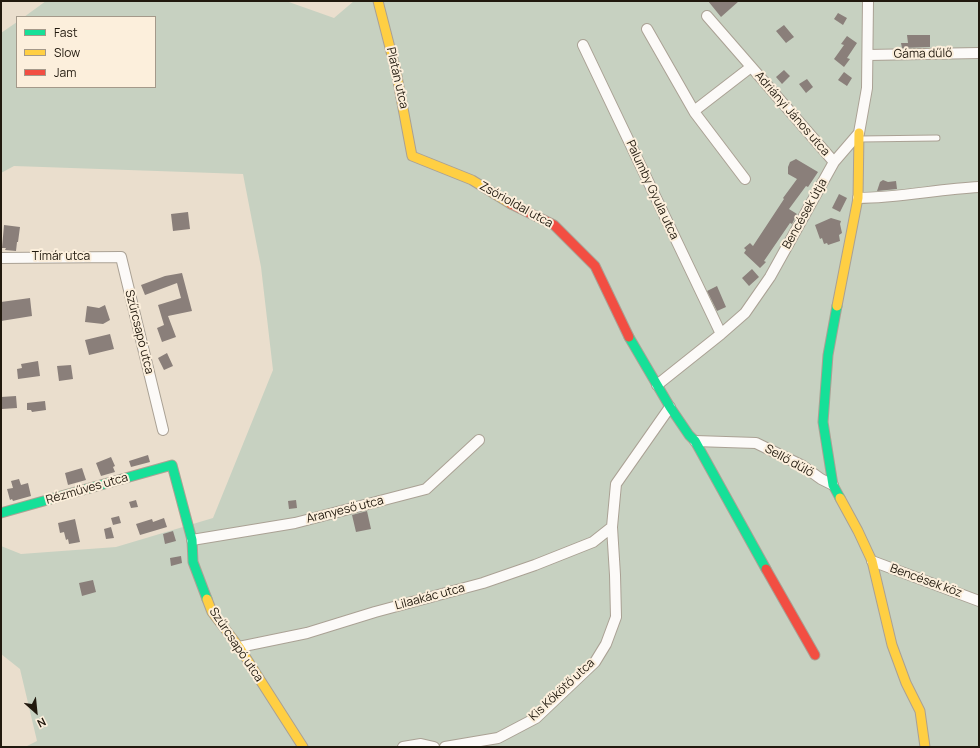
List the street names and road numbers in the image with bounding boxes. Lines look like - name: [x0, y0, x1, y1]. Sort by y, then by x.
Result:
- street label: Platán utca: [383, 46, 411, 110]
- street label: Gáma dűlő: [894, 46, 952, 62]
- street label: Adriányi János utca: [751, 69, 833, 159]
- street label: Palumby Gyula utca: [623, 138, 681, 242]
- street label: Bencések útja: [780, 176, 830, 252]
- street label: Zsórioldal utca: [477, 179, 555, 231]
- street label: Tímár utca: [32, 250, 90, 264]
- street label: Szűrcsapó utca: [122, 288, 156, 376]
- street label: Sellő dűlő: [762, 442, 816, 480]
- street label: Rézműves utca: [44, 470, 130, 508]
- street label: Aranyeső utca: [305, 493, 385, 527]
- street label: Bencések köz: [888, 561, 964, 601]
- street label: Lilaakác utca: [394, 581, 466, 613]
- street label: Szűrcsapó utca: [206, 605, 266, 685]
- street label: Kis Kőkötő utca: [526, 656, 598, 724]

